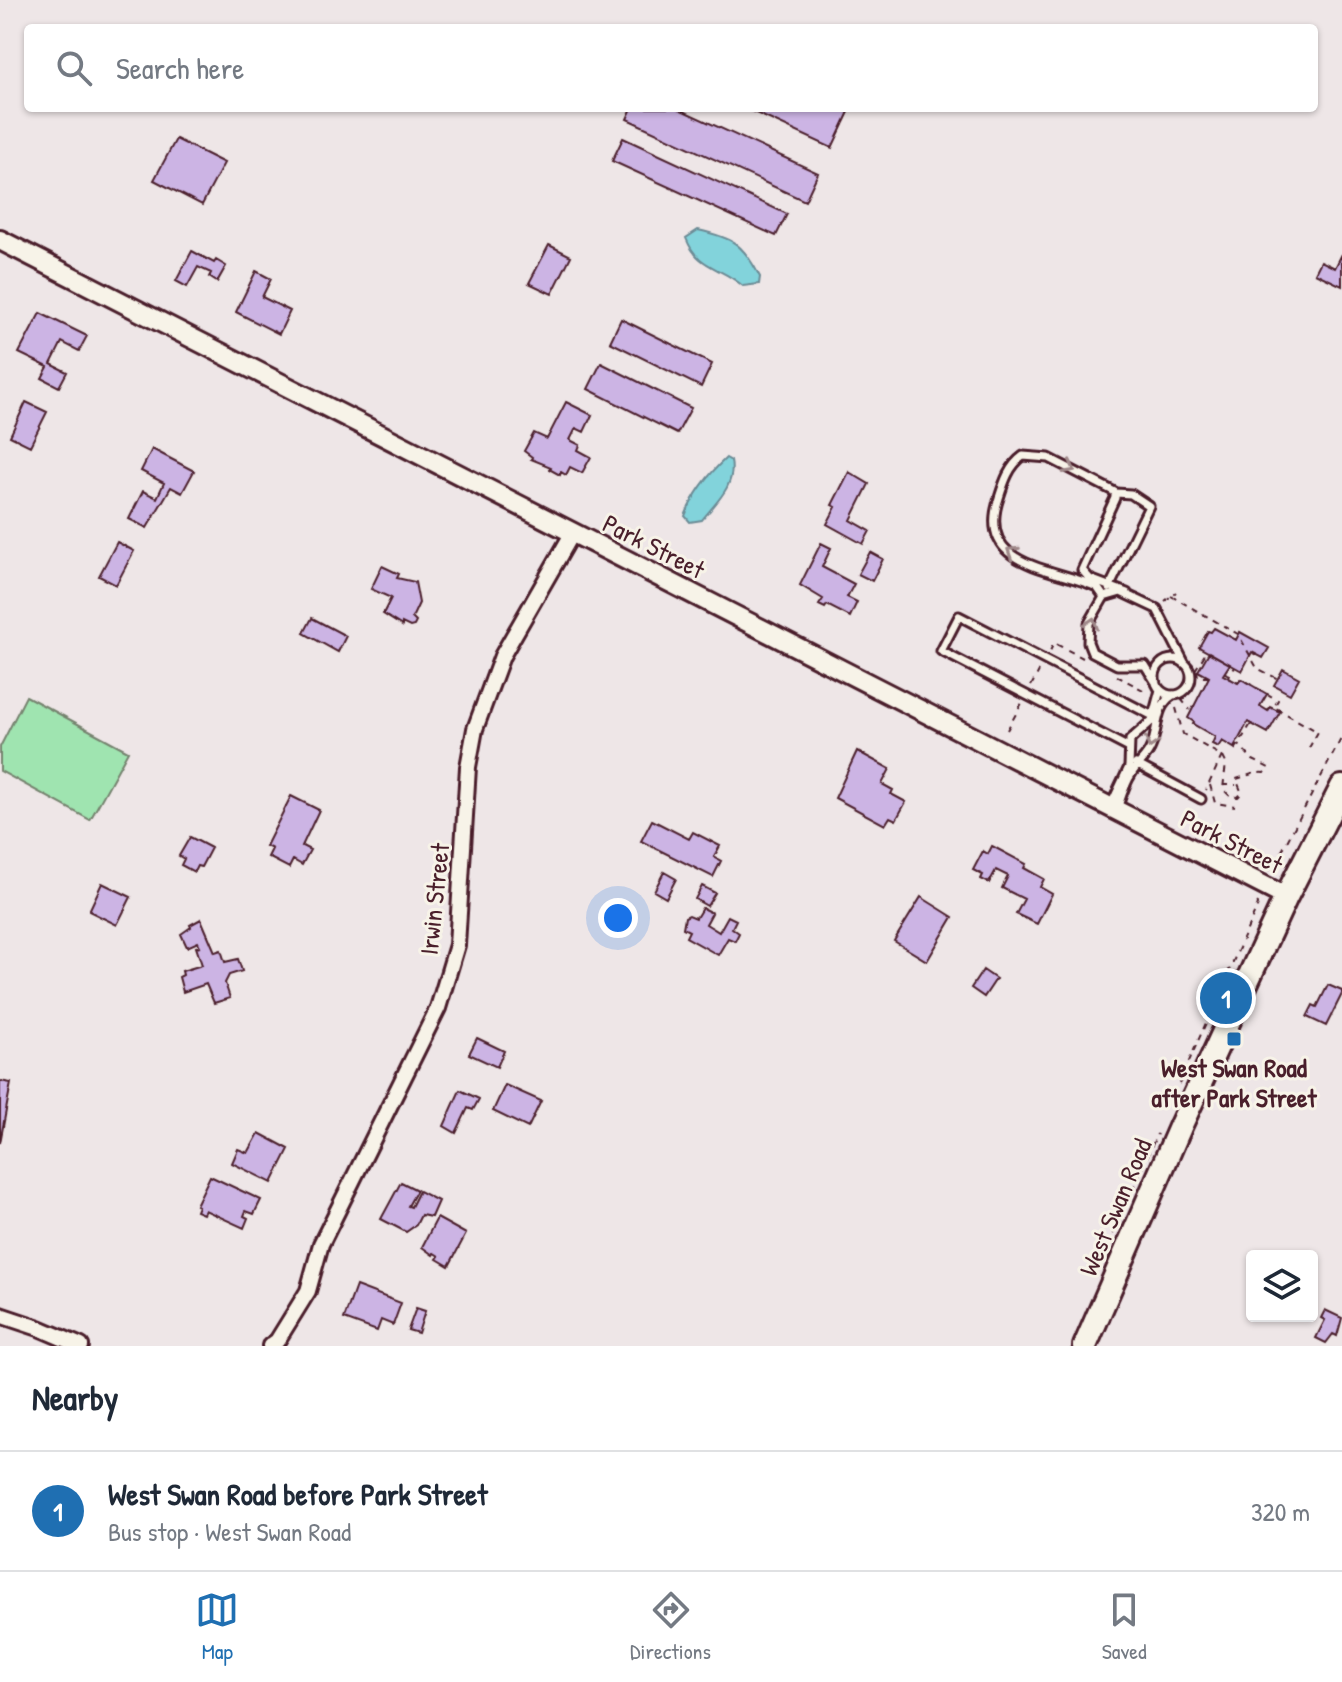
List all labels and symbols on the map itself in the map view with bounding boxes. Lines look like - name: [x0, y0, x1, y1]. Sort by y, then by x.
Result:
- one-way arrow: [1062, 458, 1077, 474]
- street label: Park Street: [597, 505, 712, 587]
- one-way arrow: [1006, 547, 1020, 562]
- one-way arrow: [1083, 617, 1099, 630]
- one-way arrow: [1144, 736, 1160, 750]
- street label: Park Street: [1175, 800, 1290, 882]
- street label: Irwin Street: [411, 840, 457, 957]
- your location: [598, 898, 638, 938]
- pin: 1: [1200, 968, 1252, 1028]
- marker: West Swan Road after Park Street: [1225, 1030, 1243, 1048]
- place label: West Swan Road after Park Street: [1152, 1050, 1317, 1115]
- street label: West Swan Road: [1070, 1133, 1160, 1281]

